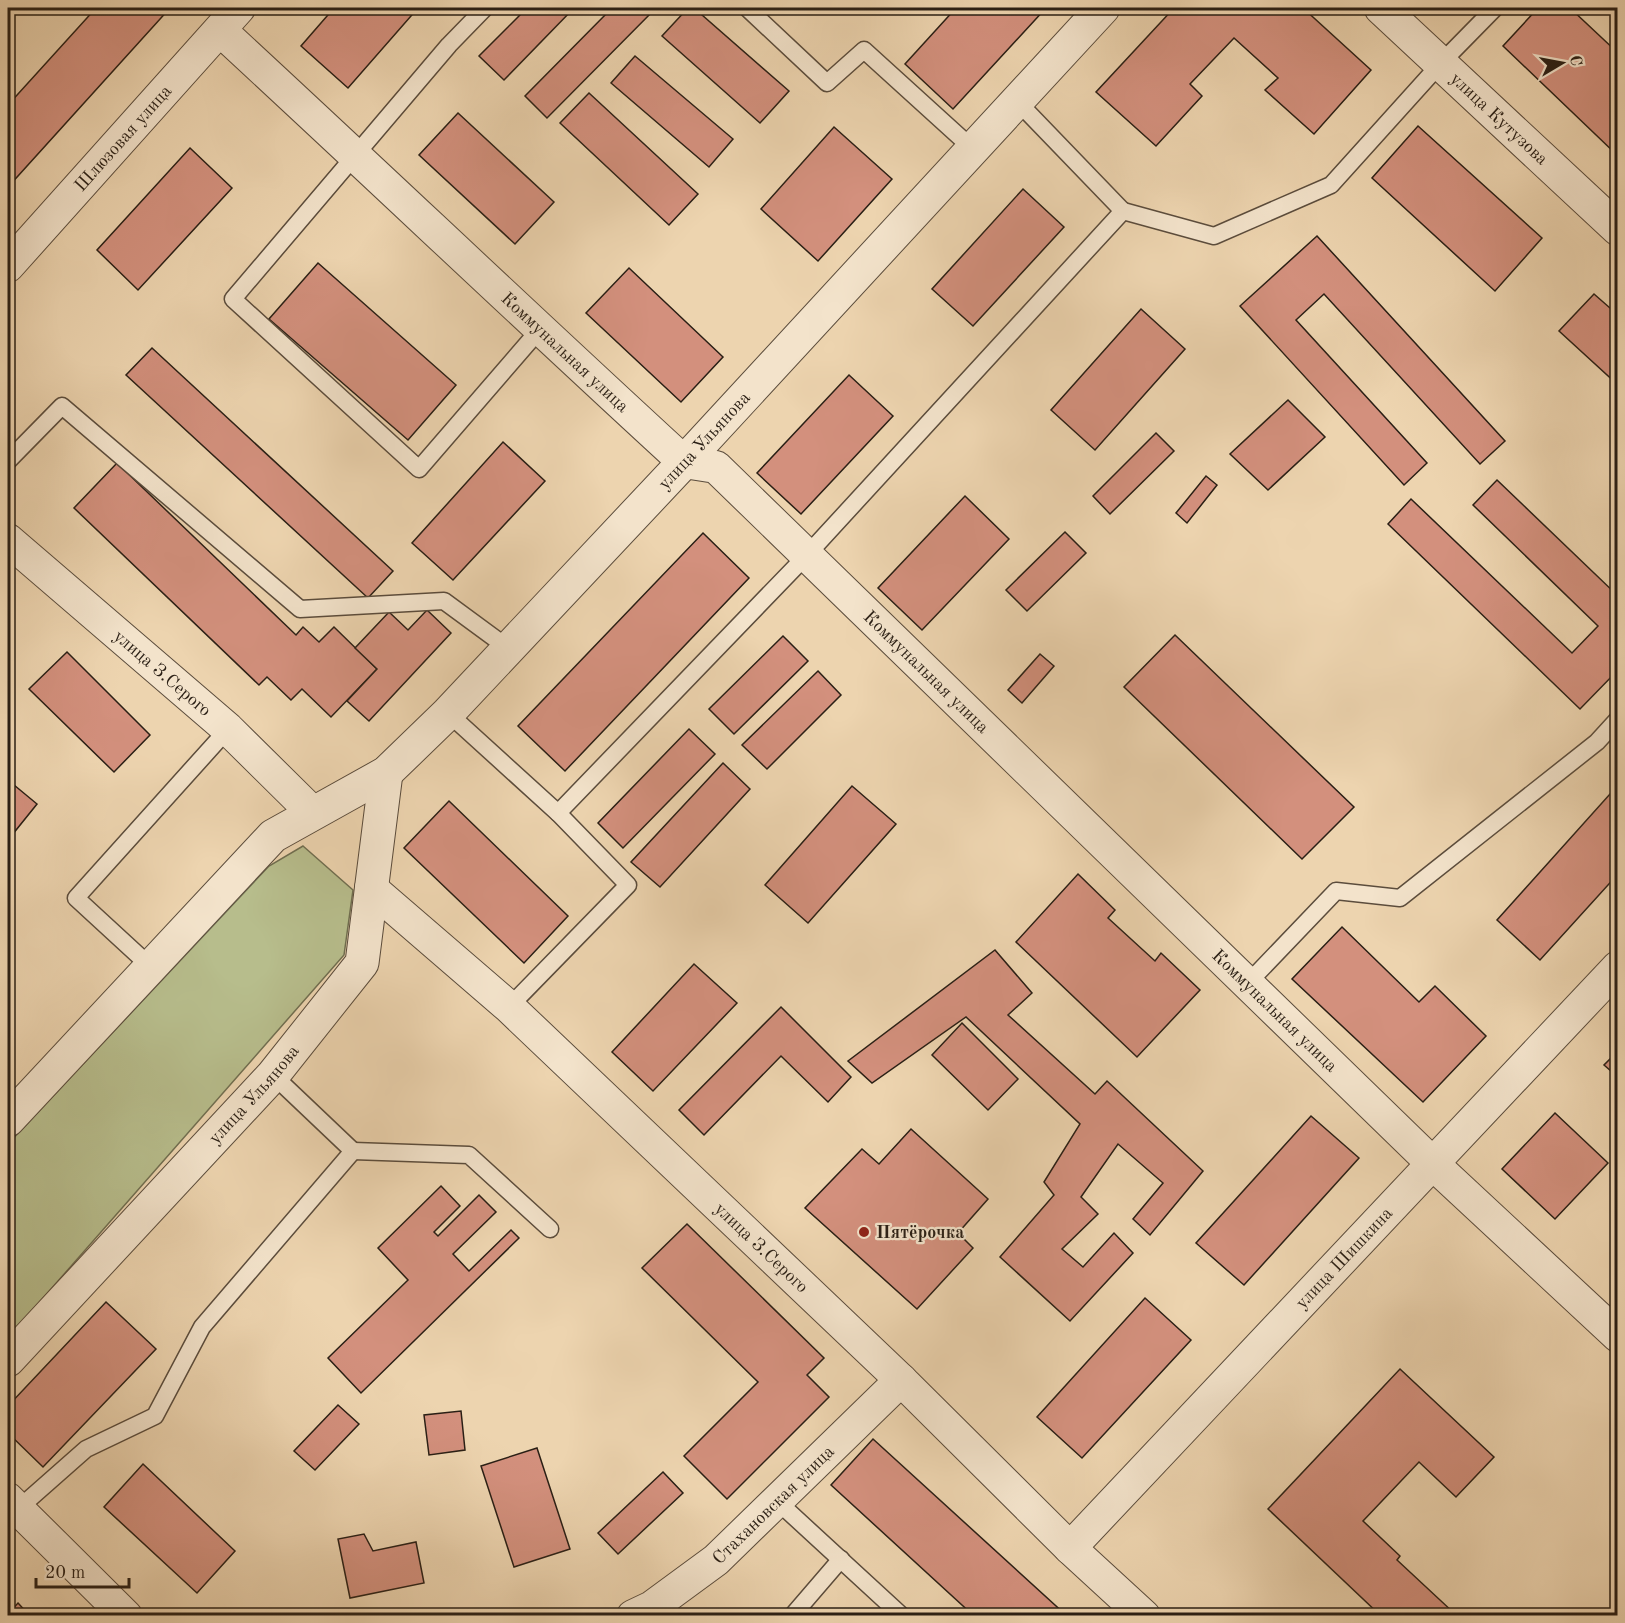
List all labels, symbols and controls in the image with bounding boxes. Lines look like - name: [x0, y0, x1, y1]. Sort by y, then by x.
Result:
- north arrow: [1532, 33, 1592, 93]
- text: С: [1566, 54, 1584, 67]
- street label: улица Кутузова: [1447, 70, 1551, 169]
- street label: Шлюзовая улица: [72, 82, 175, 195]
- street label: Коммунальная улица: [497, 289, 632, 416]
- street label: улица Ульянова: [655, 389, 754, 493]
- street label: Коммунальная улица: [860, 608, 992, 737]
- street label: улица З.Серого: [110, 627, 214, 720]
- street label: Коммунальная улица: [1208, 947, 1341, 1076]
- street label: улица Ульянова: [206, 1042, 303, 1148]
- street label: улица З.Серого: [711, 1200, 811, 1297]
- street label: улица Шишкина: [1293, 1204, 1396, 1313]
- place label: Пятёрочка: [876, 1224, 964, 1242]
- marker: Пятёрочка: [857, 1225, 871, 1239]
- street label: Стахановская улица: [710, 1442, 838, 1568]
- scale bar: [36, 1551, 129, 1589]
- text: 20 m: [45, 1564, 85, 1582]

